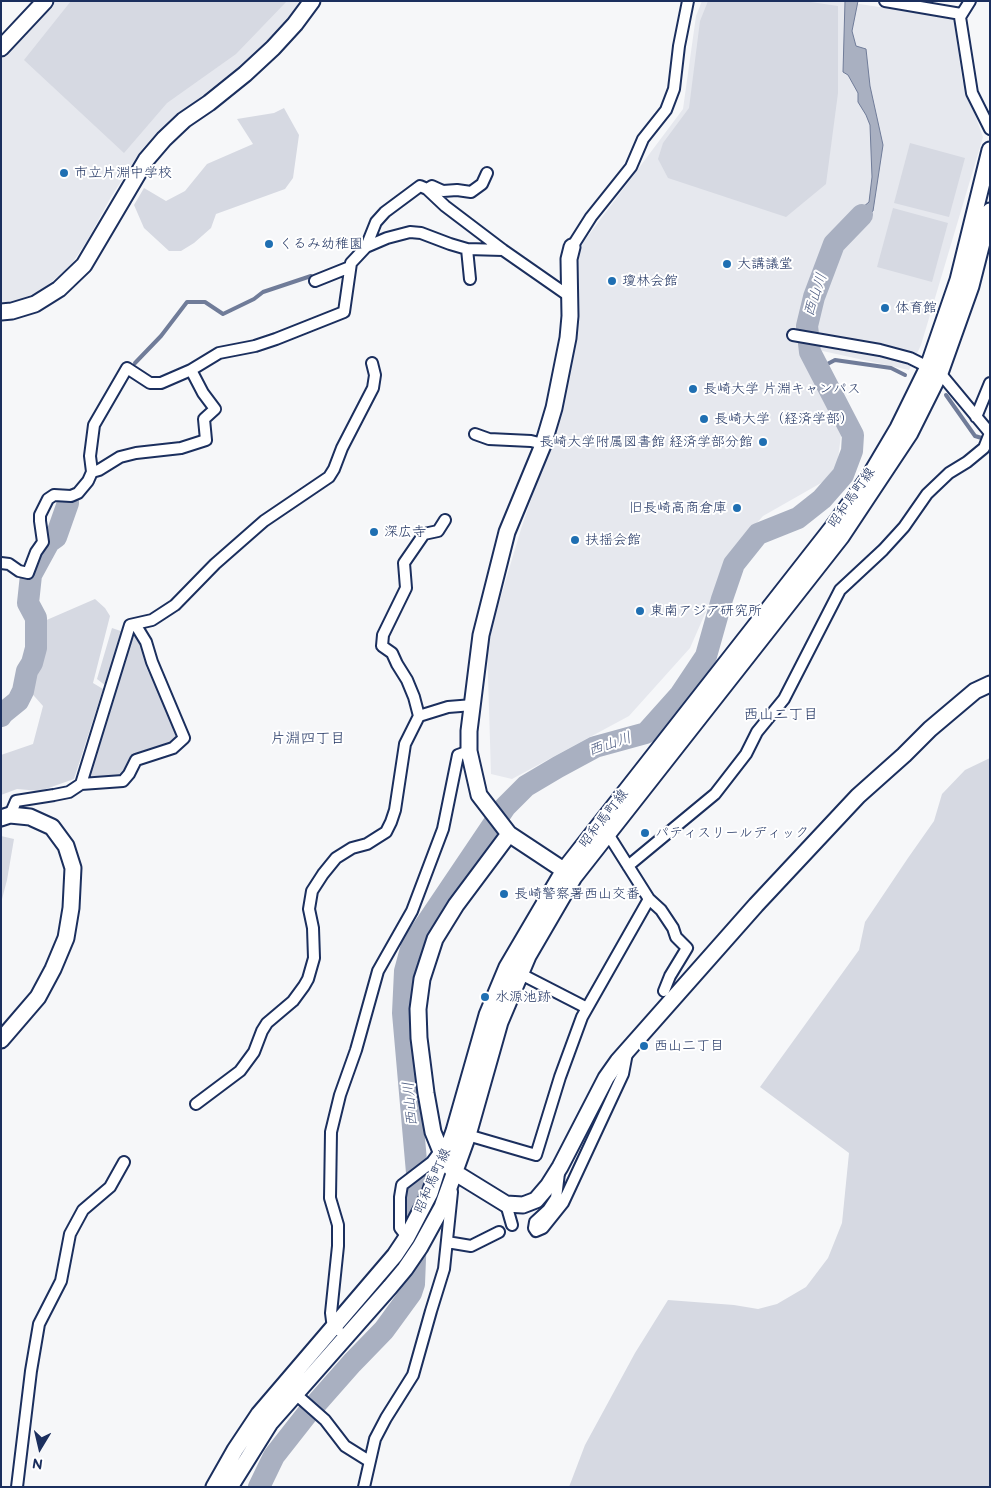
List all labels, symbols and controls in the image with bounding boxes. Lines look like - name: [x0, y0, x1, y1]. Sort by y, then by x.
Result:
- place label: 市立片淵中学校: [74, 165, 172, 181]
- marker: 市立片淵中学校: [58, 167, 70, 179]
- place label: くるみ幼稚園: [279, 236, 363, 252]
- marker: くるみ幼稚園: [263, 238, 275, 250]
- place label: 大講議堂: [737, 256, 793, 272]
- marker: 大講議堂: [721, 258, 733, 270]
- water label: 西山川: [800, 271, 832, 319]
- place label: 瓊林会館: [622, 273, 678, 289]
- marker: 瓊林会館: [606, 275, 618, 287]
- place label: 体育館: [895, 300, 937, 316]
- marker: 体育館: [879, 302, 891, 314]
- place label: 長崎大学 片淵キャンパス: [703, 381, 861, 397]
- marker: 長崎大学 片淵キャンパス: [687, 383, 699, 395]
- place label: 長崎大学（経済学部）: [714, 411, 854, 427]
- marker: 長崎大学（経済学部）: [698, 413, 710, 425]
- place label: 長崎大学附属図書館 経済学部分館: [539, 434, 753, 450]
- marker: 長崎大学附属図書館 経済学部分館: [757, 436, 769, 448]
- street label: 昭和馬町線: [825, 465, 879, 531]
- place label: 旧長崎高商倉庫: [629, 500, 727, 516]
- marker: 旧長崎高商倉庫: [731, 502, 743, 514]
- place label: 深広寺: [384, 524, 426, 540]
- marker: 深広寺: [368, 526, 380, 538]
- place label: 扶揺会館: [585, 532, 641, 548]
- marker: 扶揺会館: [569, 534, 581, 546]
- place label: 東南アジア研究所: [650, 603, 762, 619]
- marker: 東南アジア研究所: [634, 605, 646, 617]
- district label: 西山二丁目: [744, 706, 818, 724]
- water label: 西山川: [586, 729, 634, 761]
- district label: 片淵四丁目: [271, 730, 345, 748]
- street label: 昭和馬町線: [576, 786, 632, 852]
- place label: パティスリールディック: [655, 825, 809, 841]
- marker: パティスリールディック: [639, 827, 651, 839]
- place label: 長崎警察署西山交番: [514, 886, 640, 902]
- marker: 長崎警察署西山交番: [498, 888, 510, 900]
- place label: 水源池跡: [495, 989, 551, 1005]
- marker: 水源池跡: [479, 991, 491, 1003]
- place label: 西山二丁目: [654, 1038, 724, 1054]
- marker: 西山二丁目: [638, 1040, 650, 1052]
- water label: 西山川: [400, 1081, 422, 1127]
- street label: 昭和馬町線: [411, 1146, 455, 1216]
- north arrow: [15, 1423, 65, 1473]
- text: N: [31, 1454, 44, 1473]

